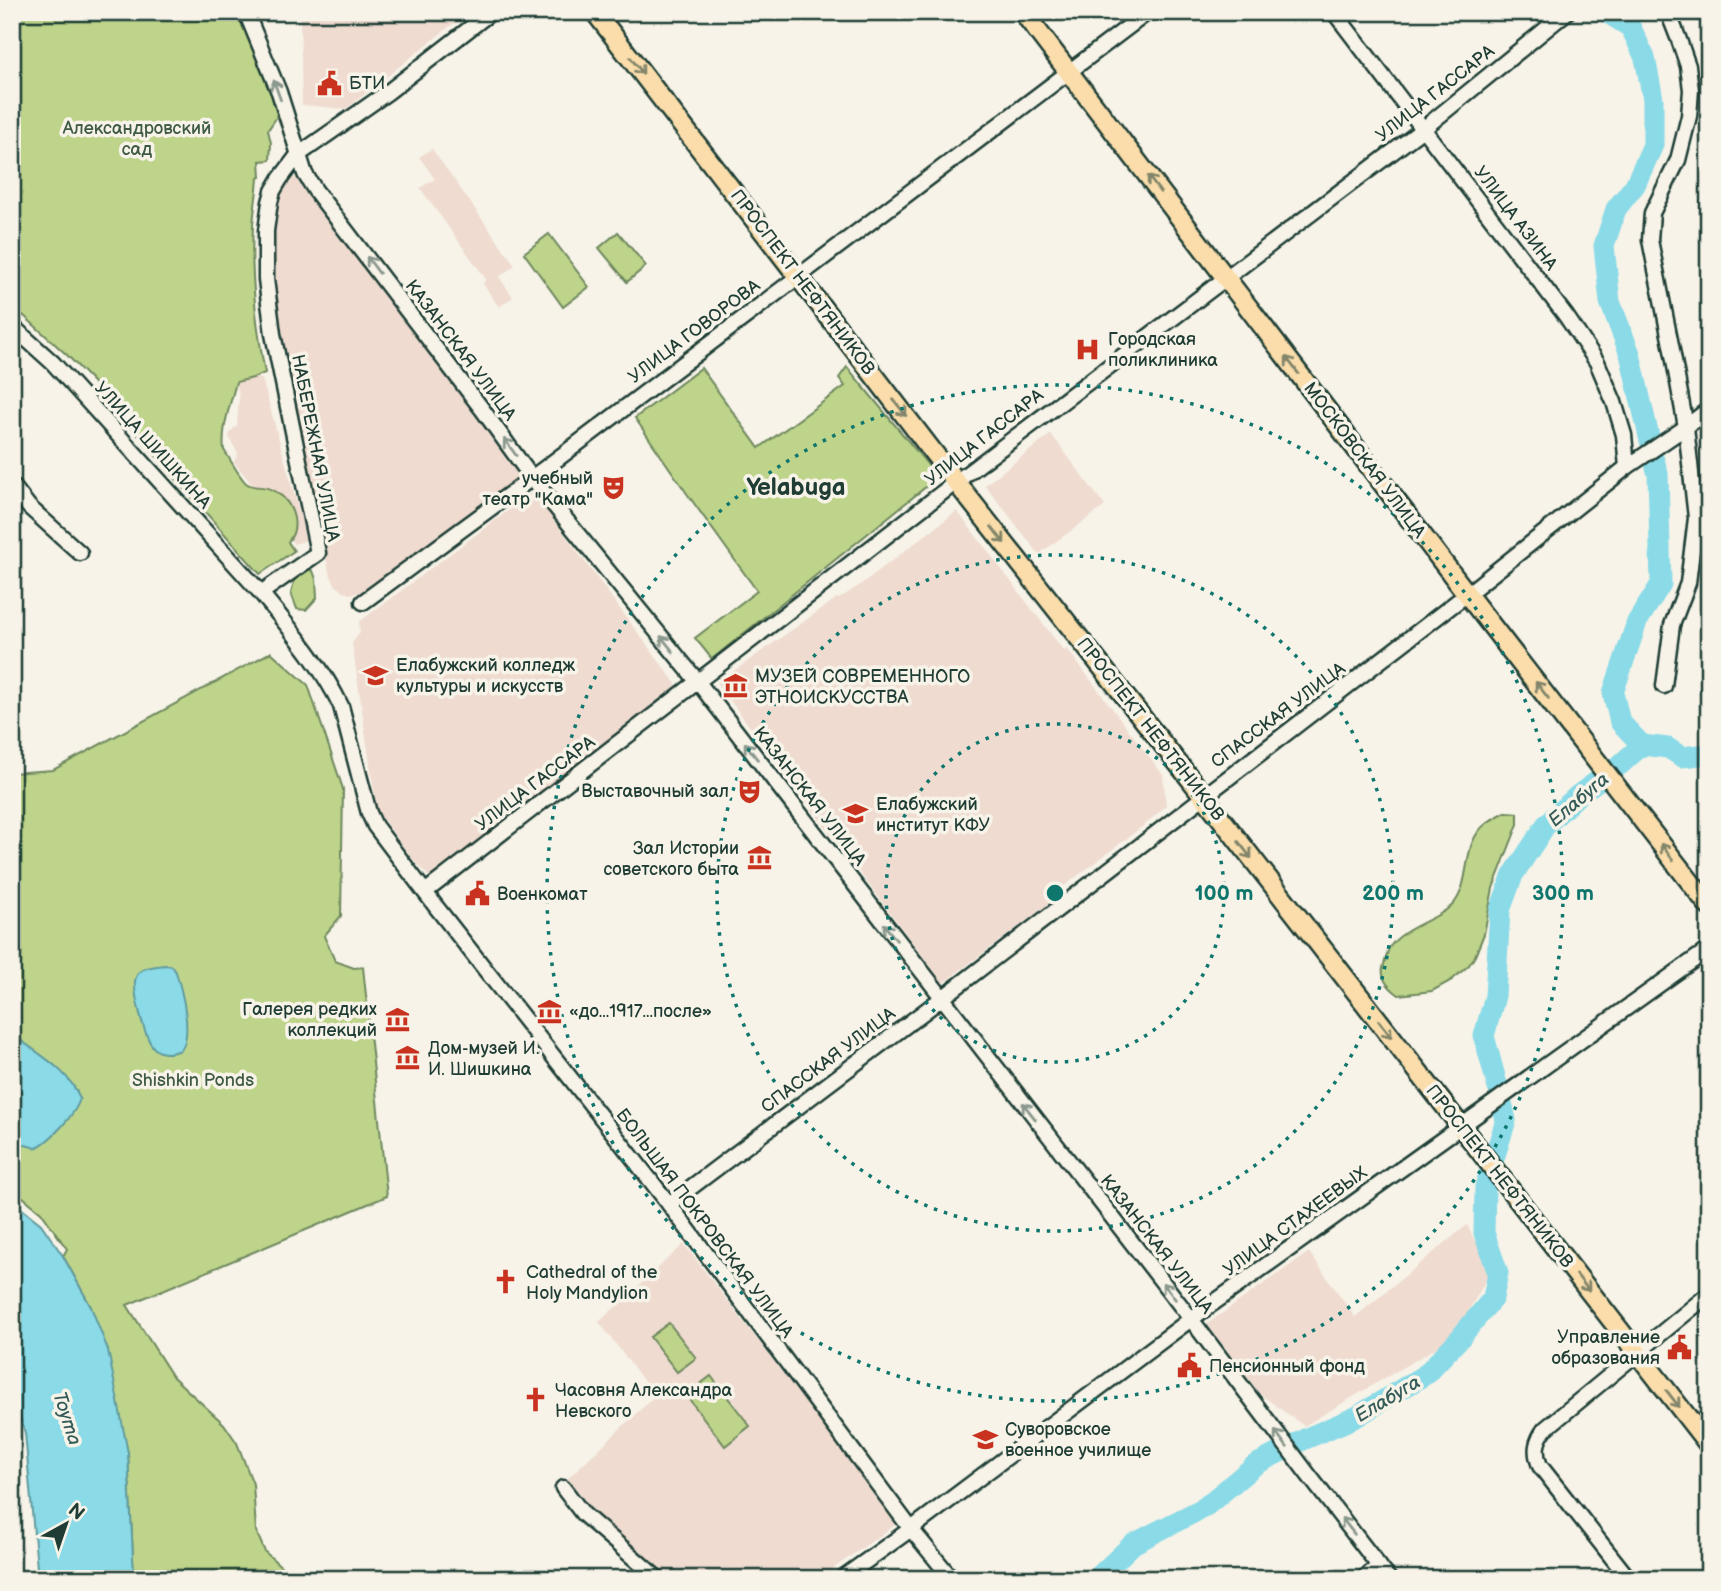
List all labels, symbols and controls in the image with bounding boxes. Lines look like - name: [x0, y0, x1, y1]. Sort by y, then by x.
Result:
- street label: УЛИЦА ГАССАРА: [1372, 41, 1499, 146]
- one-way arrow: [630, 57, 645, 75]
- public building icon: БТИ: [315, 69, 343, 97]
- place label: БТИ: [349, 73, 385, 94]
- one-way arrow: [270, 79, 283, 101]
- park label: Александровский сад: [62, 118, 211, 160]
- street label: УЛИЦА АЗИНА: [1470, 162, 1562, 275]
- one-way arrow: [1147, 175, 1162, 194]
- street label: ПРОСПЕКТ НЕФТЯНИКОВ: [726, 186, 879, 379]
- one-way arrow: [365, 257, 380, 275]
- street label: УЛИЦА ГОВОРОВА: [624, 275, 764, 388]
- street label: КАЗАНСКАЯ УЛИЦА: [401, 276, 520, 425]
- place label: Городская поликлиника: [1108, 329, 1218, 371]
- hospital icon: Городская поликлиника: [1074, 335, 1102, 363]
- street label: НАБЕРЕЖНАЯ УЛИЦА: [287, 353, 344, 544]
- one-way arrow: [1285, 356, 1300, 374]
- street label: УЛИЦА ШИШКИНА: [90, 378, 215, 513]
- street label: МОСКОВСКАЯ УЛИЦА: [1299, 378, 1430, 542]
- street label: УЛИЦА ГАССАРА: [921, 385, 1048, 490]
- one-way arrow: [892, 398, 907, 417]
- one-way arrow: [502, 438, 517, 457]
- place label: учебный театр "Кама": [482, 468, 593, 510]
- district label: Yelabuga: [746, 473, 846, 502]
- theatre icon: учебный театр "Кама": [599, 474, 627, 502]
- one-way arrow: [991, 526, 1006, 544]
- street label: ПРОСПЕКТ НЕФТЯНИКОВ: [1073, 634, 1229, 825]
- one-way arrow: [659, 635, 675, 653]
- place label: Елабужский колледж культуры и искусств: [396, 655, 575, 697]
- street label: СПАССКАЯ УЛИЦА: [1207, 658, 1349, 773]
- school or university icon: Елабужский колледж культуры и искусств: [362, 661, 390, 689]
- place label: МУЗЕЙ СОВРЕМЕННОГО ЭТНОИСКУССТВА: [755, 666, 970, 708]
- museum icon: МУЗЕЙ СОВРЕМЕННОГО ЭТНОИСКУССТВА: [721, 672, 749, 700]
- one-way arrow: [1534, 682, 1550, 700]
- street label: КАЗАНСКАЯ УЛИЦА: [749, 723, 870, 870]
- street label: УЛИЦА ГАССАРА: [471, 731, 599, 835]
- one-way arrow: [743, 743, 758, 761]
- water label: Елабуга: [1544, 768, 1614, 832]
- theatre icon: Выставочный зал: [735, 777, 763, 805]
- place label: Выставочный зал: [581, 781, 729, 802]
- place label: Елабужский институт КФУ: [876, 794, 990, 836]
- school or university icon: Елабужский институт КФУ: [842, 800, 870, 828]
- place label: Зал Истории советского быта: [604, 838, 739, 880]
- one-way arrow: [1238, 840, 1253, 858]
- one-way arrow: [1660, 843, 1675, 862]
- museum icon: Зал Истории советского быта: [745, 844, 773, 872]
- public building icon: Военкомат: [463, 880, 491, 908]
- centre of rings: [1043, 881, 1067, 905]
- text: 100 m: [1195, 881, 1253, 906]
- text: 200 m: [1362, 881, 1424, 906]
- text: 300 m: [1532, 881, 1594, 906]
- place label: Военкомат: [497, 884, 588, 905]
- one-way arrow: [882, 923, 897, 941]
- museum icon: «до...1917...после»: [535, 997, 563, 1025]
- place label: Галерея редких коллекций: [242, 999, 377, 1041]
- place label: «до...1917...после»: [569, 1001, 712, 1022]
- street label: СПАССКАЯ УЛИЦА: [757, 1003, 899, 1118]
- museum icon: Галерея редких коллекций: [383, 1005, 411, 1033]
- one-way arrow: [1378, 1019, 1393, 1038]
- place label: Дом-музей И. И. Шишкина: [428, 1038, 539, 1080]
- museum icon: Дом-музей И. И. Шишкина: [394, 1044, 422, 1072]
- park label: Shishkin Ponds: [132, 1070, 254, 1091]
- street label: ПРОСПЕКТ НЕФТЯНИКОВ: [1422, 1081, 1578, 1272]
- one-way arrow: [1022, 1103, 1037, 1121]
- street label: БОЛЬШАЯ ПОКРОВСКАЯ УЛИЦА: [612, 1105, 798, 1342]
- street label: УЛИЦА СТАХЕЕВЫХ: [1219, 1162, 1371, 1281]
- street label: КАЗАНСКАЯ УЛИЦА: [1096, 1171, 1217, 1318]
- place label: Cathedral of the Holy Mandylion: [526, 1262, 658, 1304]
- church icon: Cathedral of the Holy Mandylion: [492, 1268, 520, 1296]
- one-way arrow: [1575, 1273, 1590, 1292]
- one-way arrow: [1162, 1282, 1177, 1301]
- place label: Управление образования: [1552, 1327, 1660, 1369]
- public building icon: Управление образования: [1666, 1333, 1694, 1361]
- public building icon: Пенсионный фонд: [1175, 1352, 1203, 1380]
- place label: Пенсионный фонд: [1209, 1356, 1365, 1377]
- water label: Елабуга: [1351, 1371, 1425, 1428]
- place label: Часовня Александра Невского: [555, 1380, 732, 1422]
- church icon: Часовня Александра Невского: [521, 1386, 549, 1414]
- water label: Toyma: [47, 1389, 86, 1448]
- one-way arrow: [1666, 1389, 1681, 1408]
- place label: Суворовское военное училище: [1005, 1419, 1151, 1461]
- school or university icon: Суворовское военное училище: [971, 1425, 999, 1453]
- one-way arrow: [1273, 1430, 1288, 1448]
- north arrow: [32, 1490, 102, 1560]
- text: N: [63, 1499, 89, 1526]
- one-way arrow: [1341, 1517, 1356, 1536]

